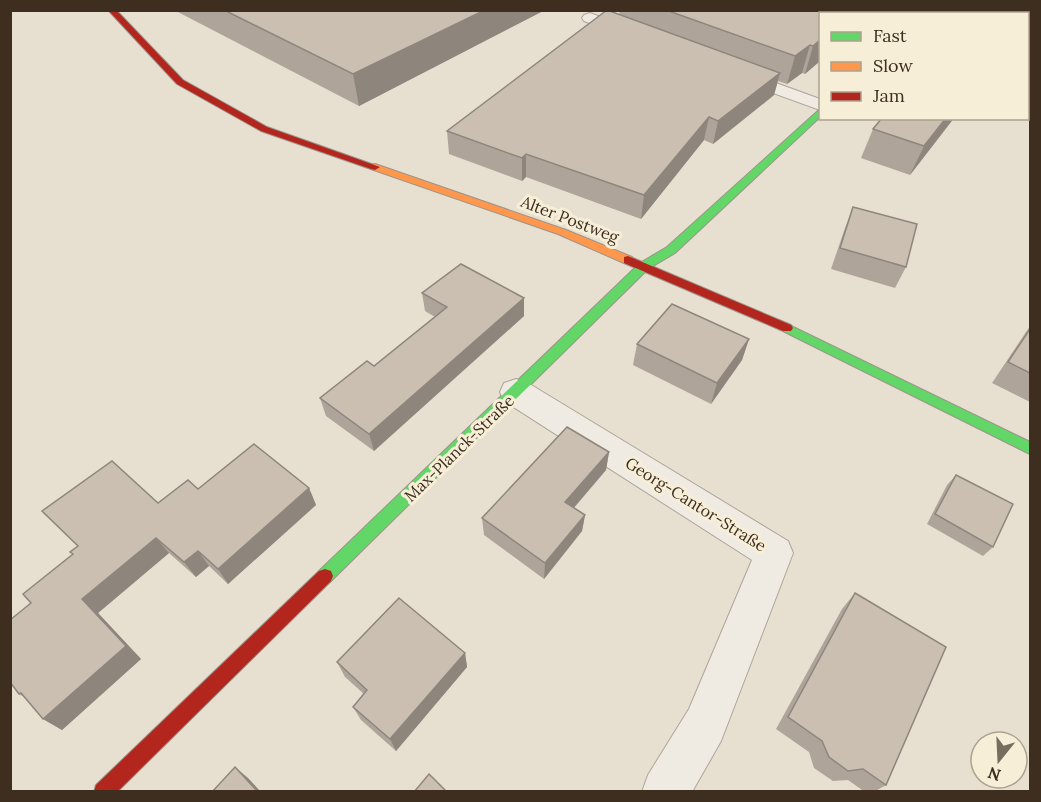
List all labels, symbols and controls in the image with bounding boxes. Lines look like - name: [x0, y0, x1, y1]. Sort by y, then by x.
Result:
- legend: [819, 12, 1029, 120]
- text: Fast: [873, 24, 907, 47]
- text: Slow: [873, 54, 913, 77]
- text: Jam: [872, 84, 905, 107]
- street label: Alter Postweg: [517, 191, 623, 247]
- street label: Max-Planck-Straße: [400, 390, 518, 506]
- street label: Georg-Cantor-Straße: [622, 452, 770, 556]
- north arrow: [969, 730, 1029, 790]
- text: N: [985, 763, 1003, 786]

